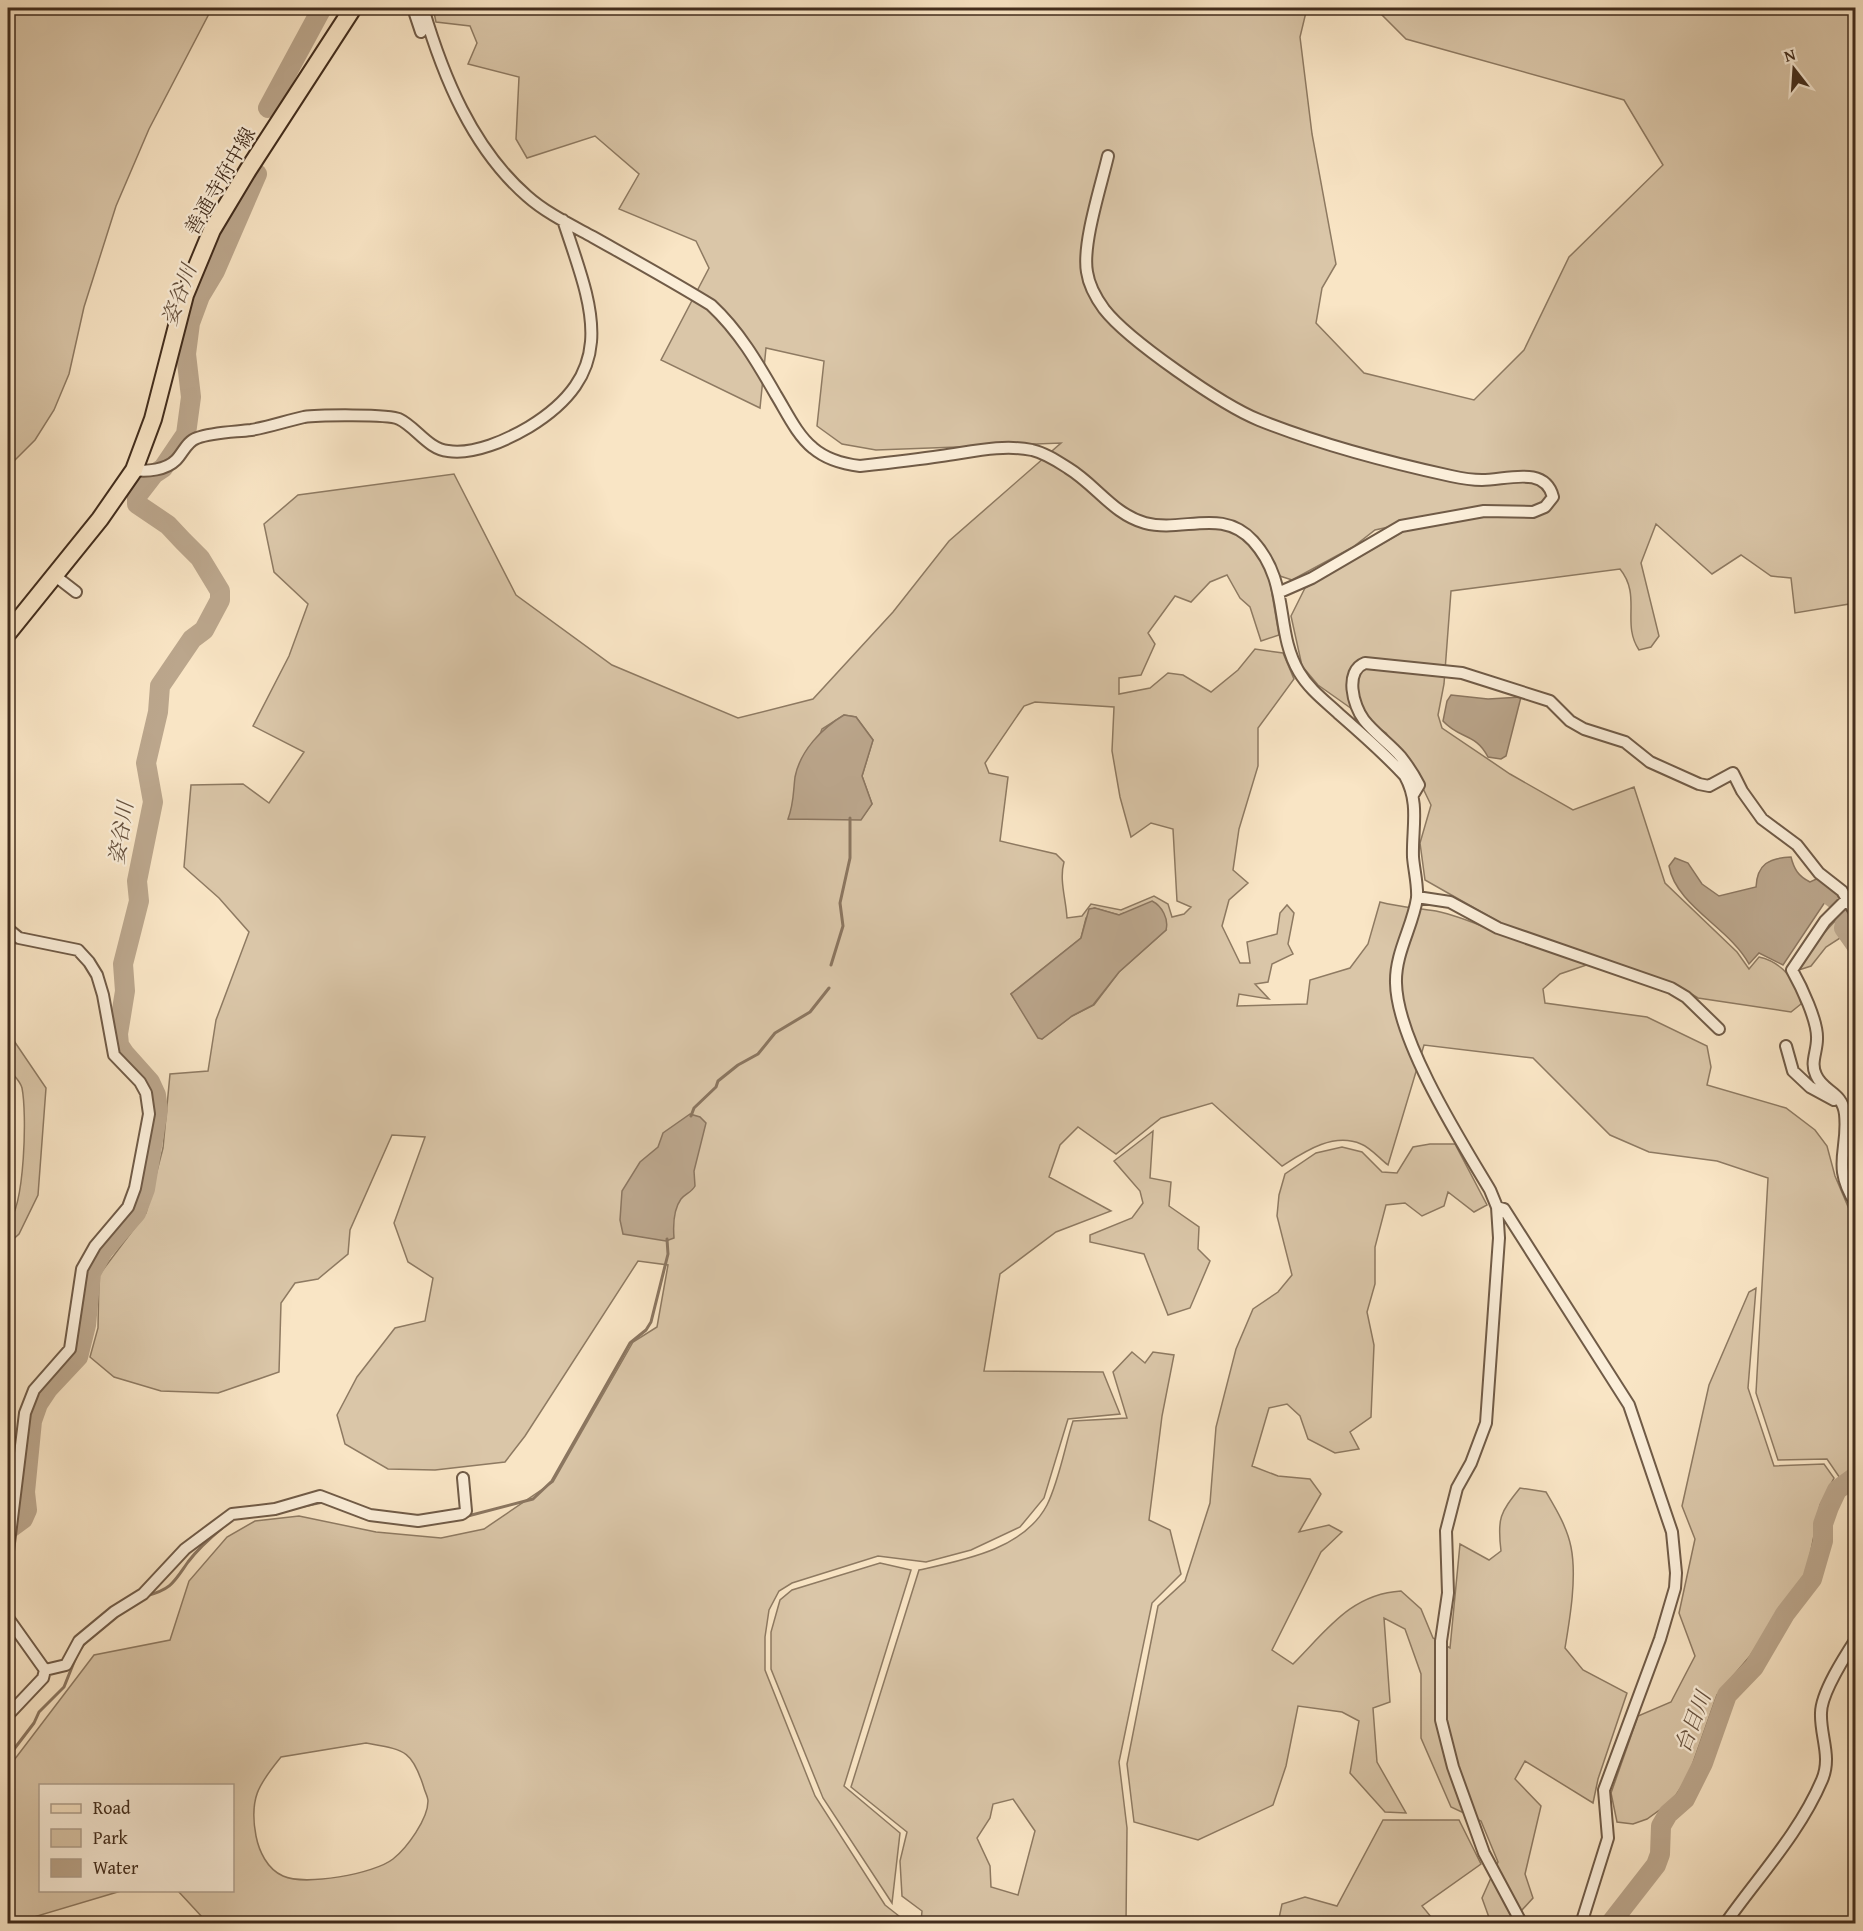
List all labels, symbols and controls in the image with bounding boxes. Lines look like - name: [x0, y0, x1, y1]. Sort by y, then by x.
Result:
- north arrow: [1764, 39, 1824, 99]
- text: N: [1781, 42, 1799, 68]
- street label: 善通寺府中線: [177, 122, 262, 240]
- water label: 姿谷川: [153, 258, 205, 330]
- water label: 姿谷川: [100, 797, 141, 866]
- water label: 台目川: [1667, 1685, 1719, 1757]
- legend: [39, 1784, 234, 1892]
- text: Road: [93, 1794, 131, 1821]
- text: Park: [93, 1824, 129, 1851]
- text: Water: [93, 1854, 139, 1881]

